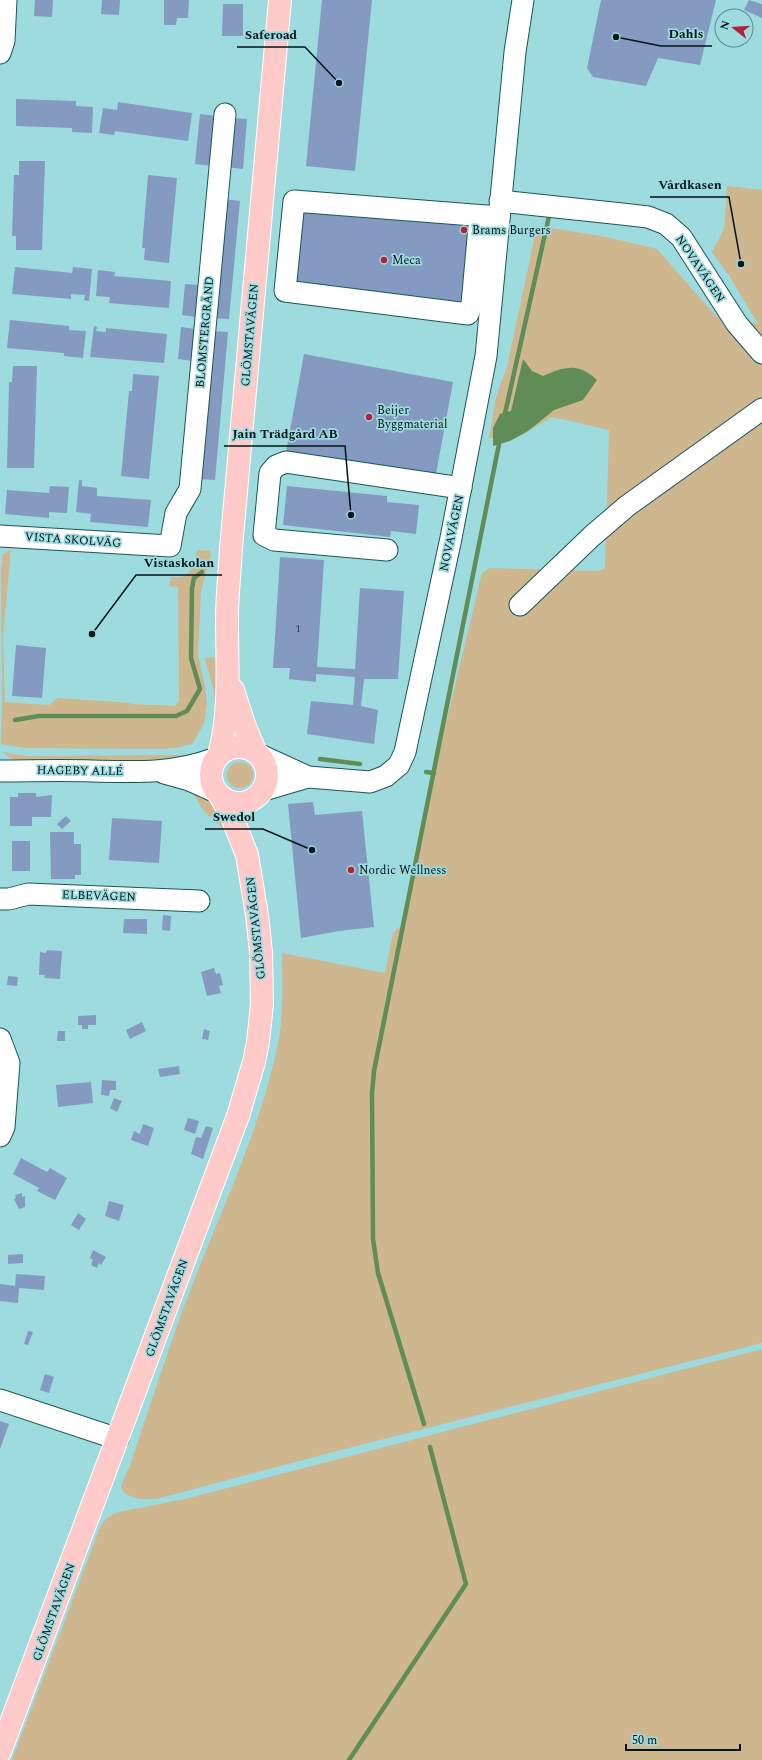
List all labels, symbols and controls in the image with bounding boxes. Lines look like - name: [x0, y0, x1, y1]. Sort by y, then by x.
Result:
- north arrow: [714, 8, 754, 48]
- text: N: [715, 18, 734, 32]
- callout: Dahls: [661, 21, 712, 46]
- callout: Saferoad: [237, 22, 305, 47]
- text: Dahls: [668, 24, 704, 44]
- text: Saferoad: [245, 25, 298, 45]
- callout: Vårdkasen: [650, 172, 729, 197]
- text: Vårdkasen: [658, 175, 722, 195]
- place label: Brams Burgers: [472, 221, 551, 240]
- marker: Brams Burgers: [459, 225, 469, 235]
- street label: NOVAVÄGEN: [670, 231, 730, 307]
- place label: Meca: [392, 251, 421, 270]
- marker: Meca: [379, 255, 389, 265]
- street label: BLOMSTERGRÄND: [191, 276, 219, 388]
- street label: GLÖMSTAVÄGEN: [236, 283, 264, 387]
- place label: Beijer Byggmaterial: [377, 401, 447, 434]
- marker: Beijer Byggmaterial: [364, 412, 374, 422]
- callout: Jain Trädgård AB: [224, 421, 345, 446]
- text: Jain Trädgård AB: [232, 424, 338, 444]
- street label: NOVAVÄGEN: [435, 493, 469, 573]
- street label: VISTA SKOLVÄG: [24, 527, 122, 553]
- callout: Vistaskolan: [136, 550, 222, 575]
- text: Vistaskolan: [144, 553, 214, 573]
- house number: 1: [296, 621, 301, 637]
- street label: HAGEBY ALLÉ: [37, 761, 123, 781]
- callout: Swedol: [205, 804, 263, 829]
- text: Swedol: [213, 807, 255, 827]
- place label: Nordic Wellness: [359, 861, 446, 880]
- marker: Nordic Wellness: [346, 865, 356, 875]
- street label: GLÖMSTAVÄGEN: [241, 876, 271, 980]
- street label: ELBEVÄGEN: [62, 885, 136, 907]
- street label: GLÖMSTAVÄGEN: [140, 1256, 194, 1360]
- street label: GLÖMSTAVÄGEN: [27, 1560, 81, 1664]
- scale bar: [626, 1726, 740, 1752]
- text: 50 m: [632, 1731, 657, 1750]

